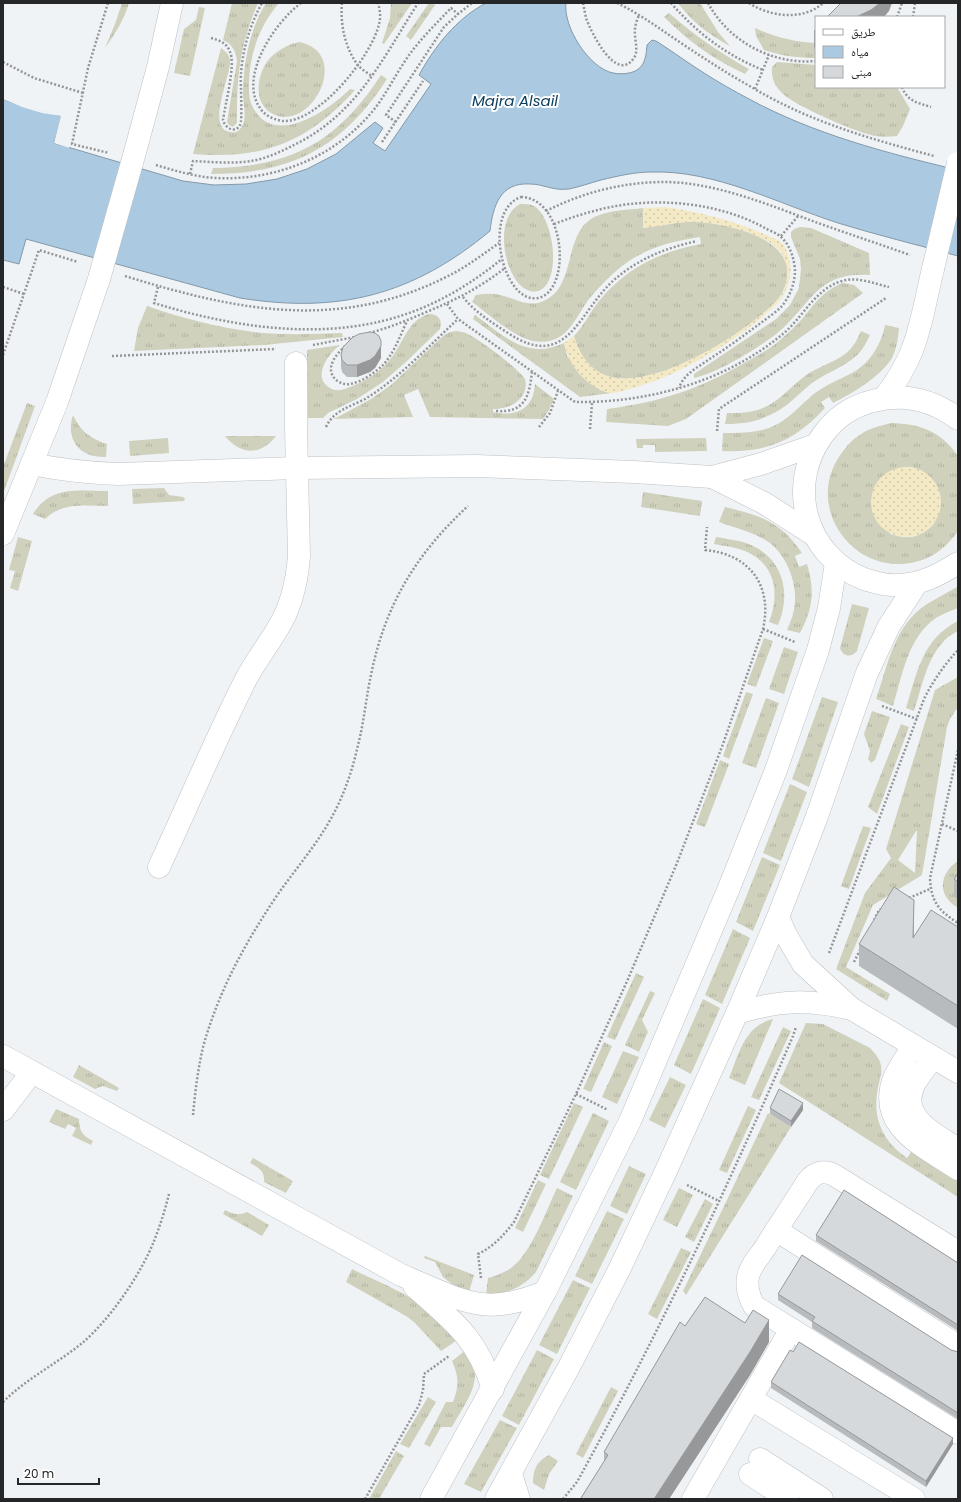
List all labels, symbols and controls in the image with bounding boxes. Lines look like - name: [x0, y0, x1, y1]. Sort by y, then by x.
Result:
- legend: [815, 16, 945, 88]
- text: طريق: [851, 23, 876, 40]
- text: مياه: [851, 43, 869, 60]
- text: مبنى: [851, 63, 872, 80]
- water label: Majra Alsail: [472, 90, 558, 111]
- scale bar: [18, 1460, 99, 1486]
- text: 20 m: [24, 1465, 54, 1482]

